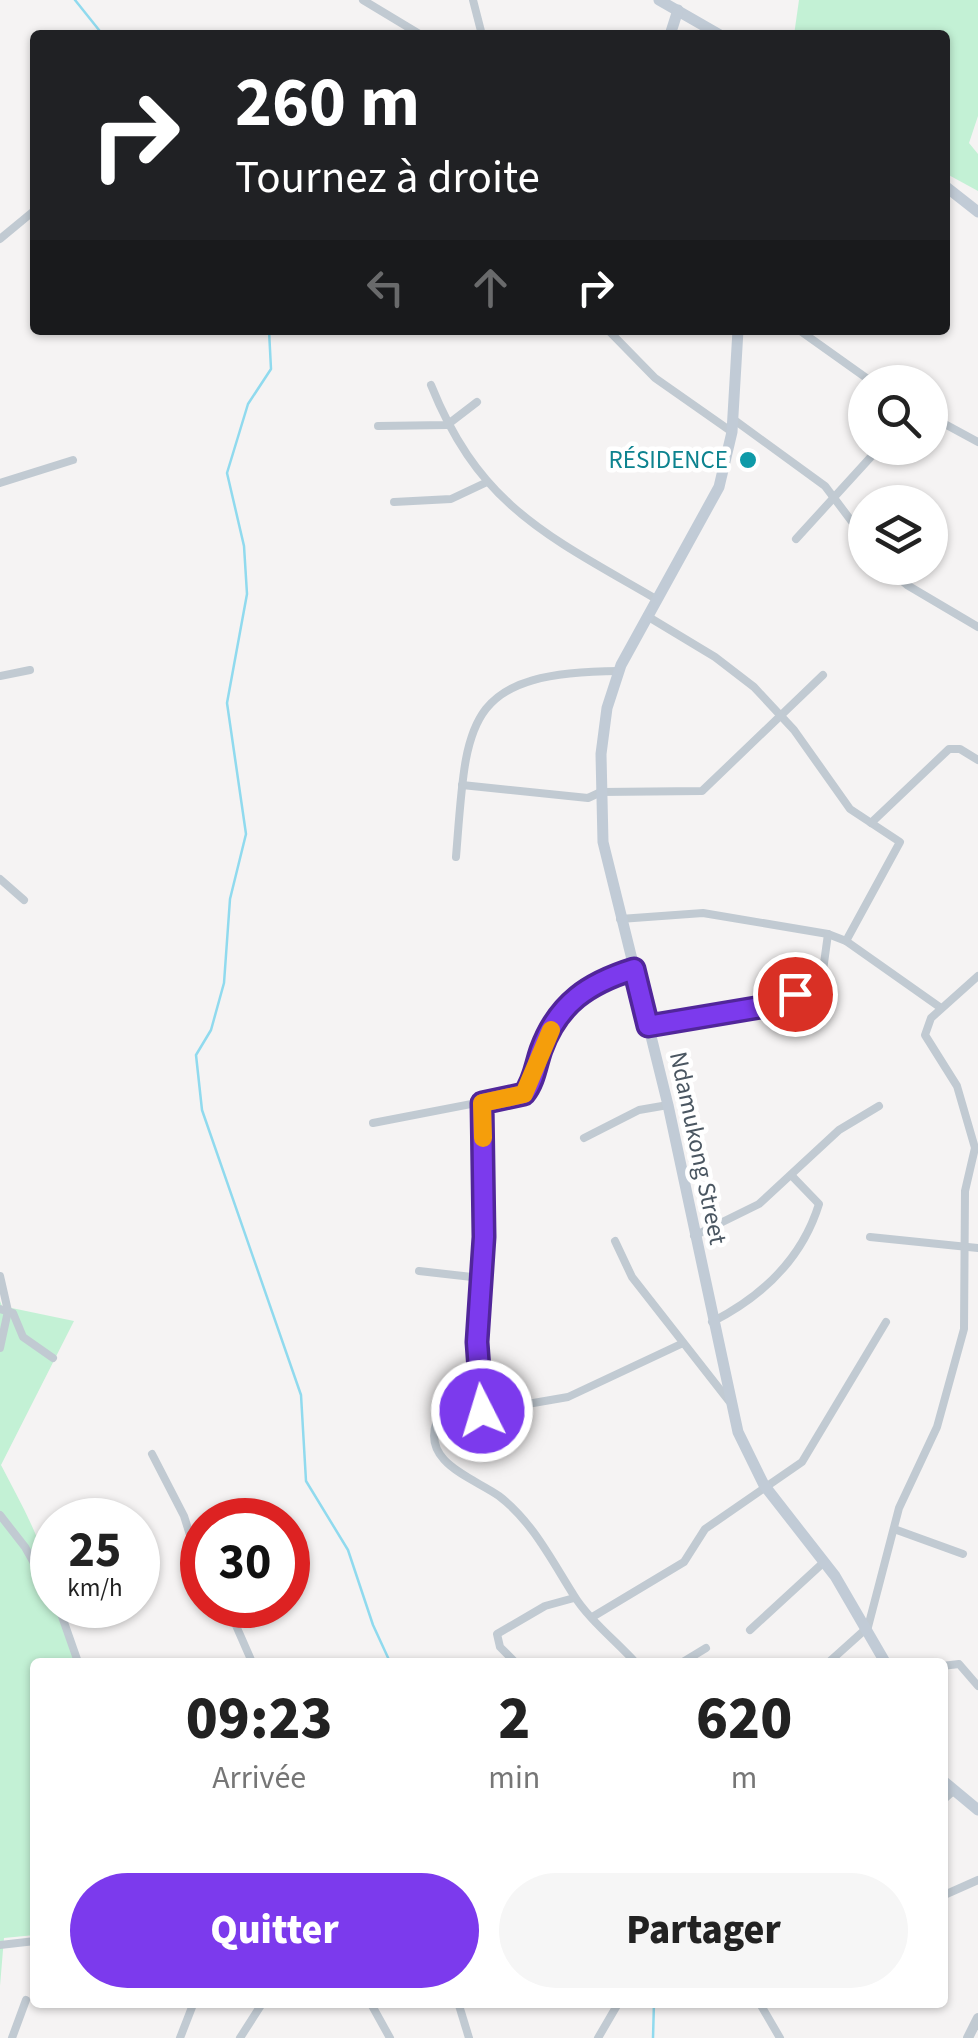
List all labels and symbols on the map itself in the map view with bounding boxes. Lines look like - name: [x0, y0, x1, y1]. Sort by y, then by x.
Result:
- place label: RÉSIDENCE: [608, 442, 728, 478]
- marker: RÉSIDENCE: [737, 449, 759, 471]
- pin: [753, 952, 838, 1037]
- street label: Ndamukong Street: [660, 1048, 736, 1248]
- position arrow: [430, 1359, 534, 1463]
- speed limit sign: 30: [180, 1498, 310, 1628]

